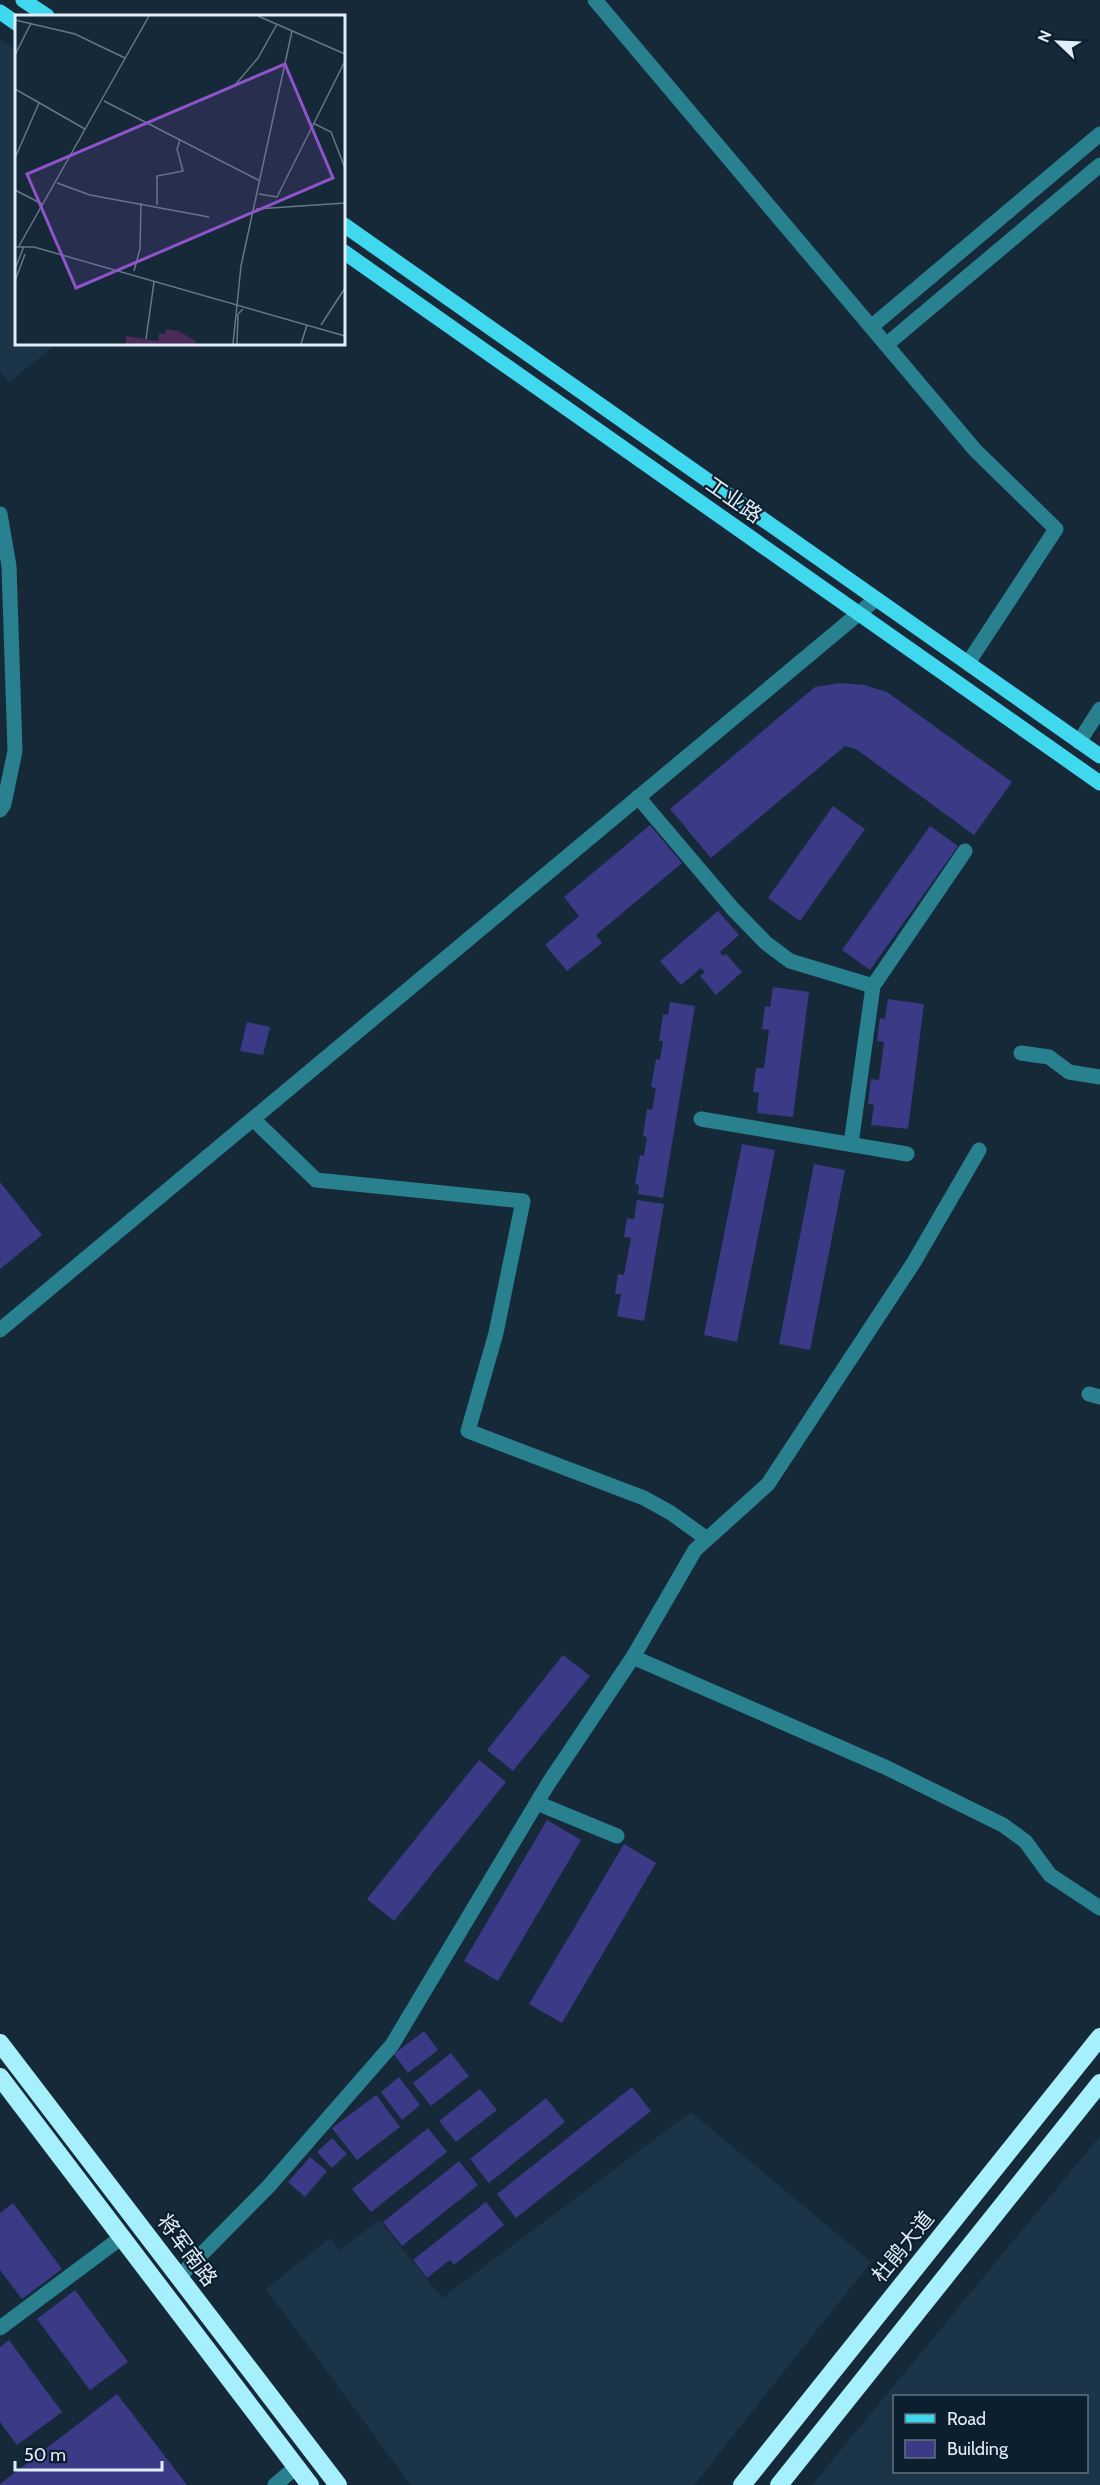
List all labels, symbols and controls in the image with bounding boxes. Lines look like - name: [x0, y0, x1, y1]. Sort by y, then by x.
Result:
- north arrow: [1028, 12, 1088, 72]
- inset map: [15, 15, 345, 345]
- text: N: [1034, 27, 1056, 45]
- street label: 工业路: [701, 471, 767, 528]
- street label: 杜鹃大道: [866, 2206, 939, 2287]
- street label: 将军南路: [152, 2209, 223, 2291]
- legend: [893, 2395, 1088, 2473]
- text: Road: [947, 2408, 986, 2430]
- scale bar: [15, 2434, 162, 2472]
- text: Building: [947, 2438, 1009, 2460]
- text: 50 m: [24, 2444, 66, 2466]

